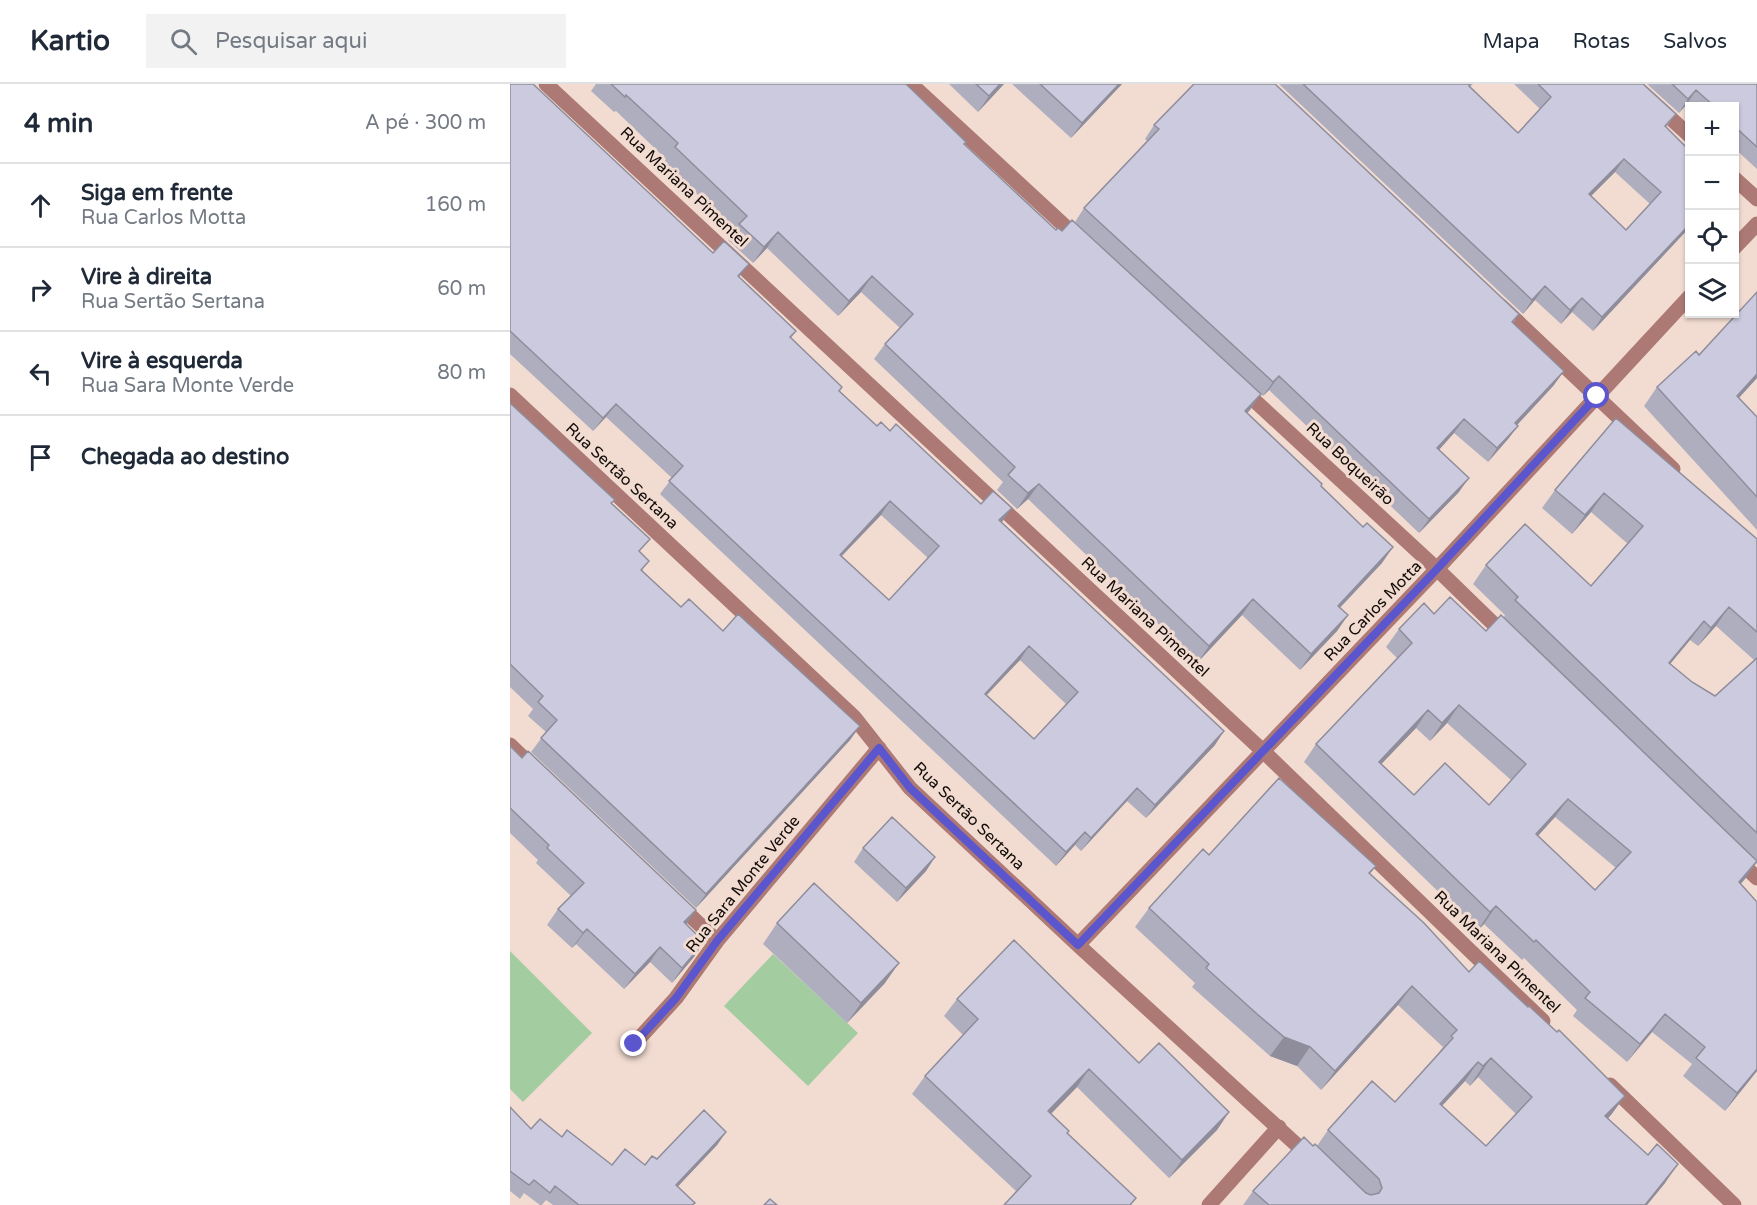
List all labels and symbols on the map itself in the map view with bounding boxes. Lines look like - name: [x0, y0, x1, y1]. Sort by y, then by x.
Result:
- street label: Rua Mariana Pímentel: [616, 123, 752, 251]
- route start: [1583, 382, 1609, 408]
- street label: Rua Sertão Sertana: [561, 418, 683, 534]
- street label: Rua Boqueirão: [1302, 418, 1398, 510]
- street label: Rua Mariana Pímentel: [1077, 553, 1213, 681]
- street label: Rua Carlos Motta: [1320, 557, 1426, 665]
- street label: Rua Sertão Sertana: [909, 758, 1029, 874]
- street label: Rua Sara Monte Verde: [682, 811, 804, 957]
- street label: Rua Mariana Pímentel: [1430, 887, 1564, 1017]
- route end: [620, 1030, 646, 1056]

